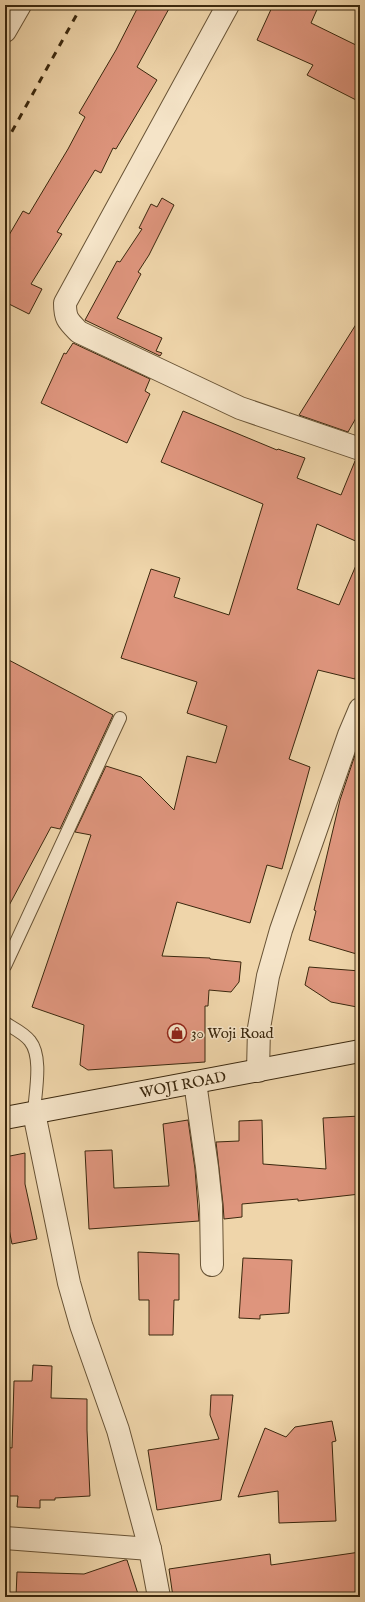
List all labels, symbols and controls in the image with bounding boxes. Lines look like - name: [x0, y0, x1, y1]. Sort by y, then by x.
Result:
- shop icon: 30 Woji Road: [166, 1022, 188, 1044]
- place label: 30 Woji Road: [191, 1024, 275, 1043]
- street label: WOJI ROAD: [138, 1067, 228, 1103]

